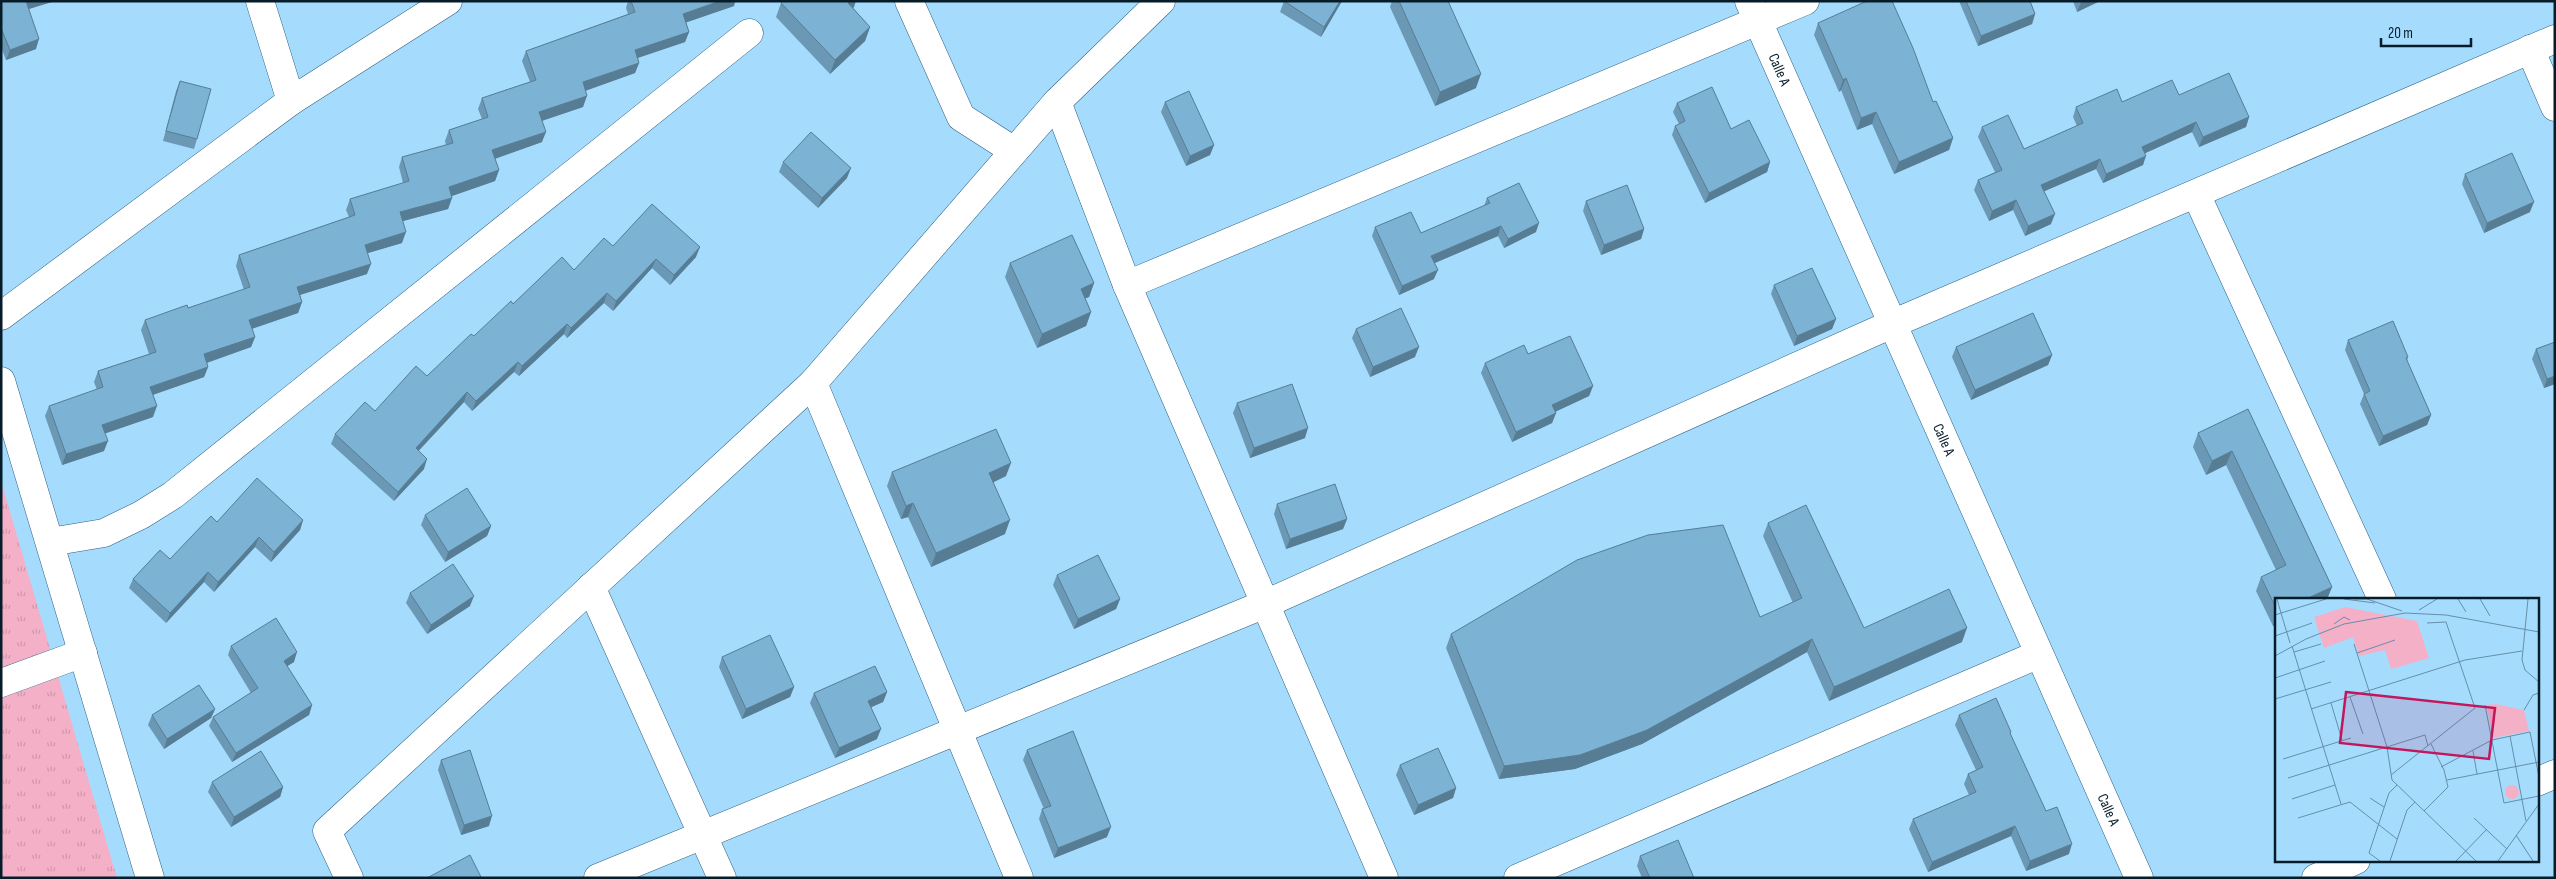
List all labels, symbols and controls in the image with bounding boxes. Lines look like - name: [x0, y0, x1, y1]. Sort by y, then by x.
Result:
- scale bar: [2381, 15, 2471, 47]
- text: 20 m: [2388, 24, 2413, 43]
- street label: Calle A: [1764, 50, 1795, 89]
- street label: Calle A: [1929, 421, 1960, 459]
- inset map: [2275, 598, 2538, 862]
- street label: Calle A: [2093, 791, 2124, 829]

